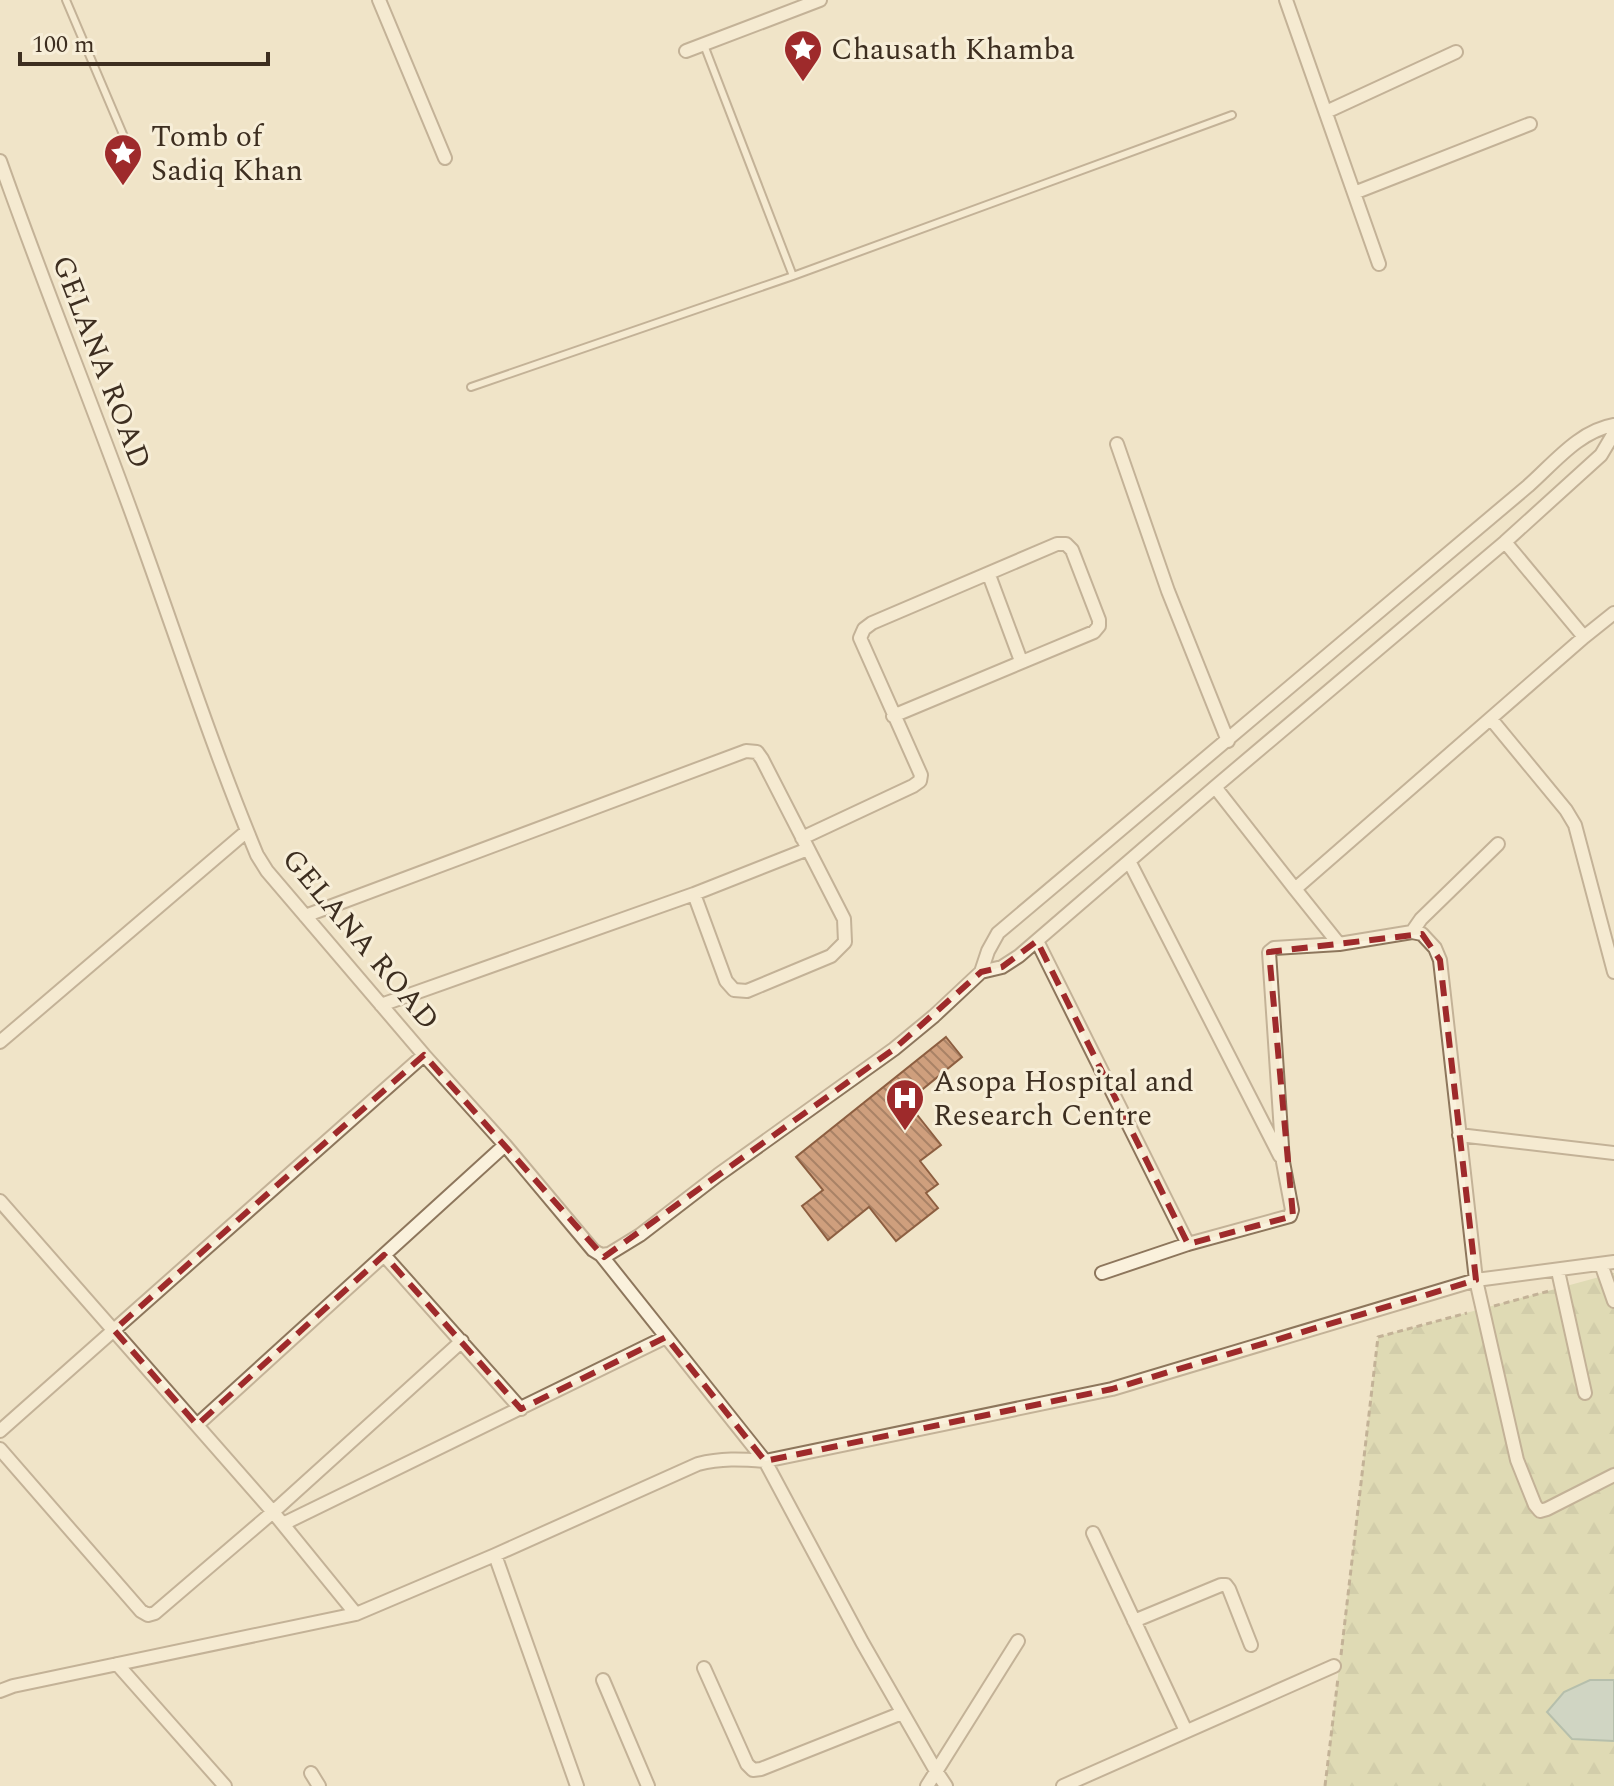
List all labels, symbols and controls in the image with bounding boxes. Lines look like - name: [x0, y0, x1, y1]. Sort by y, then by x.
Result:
- scale bar: [20, 16, 268, 66]
- text: 100 m: [32, 27, 95, 63]
- place label: Chausath Khamba: [831, 27, 1075, 73]
- place icon: Chausath Khamba: [782, 28, 824, 83]
- place label: Tomb of Sadiq Khan: [151, 114, 303, 194]
- place icon: Tomb of Sadiq Khan: [102, 132, 144, 187]
- street label: GELANA ROAD: [39, 249, 163, 476]
- street label: GELANA ROAD: [270, 839, 450, 1041]
- place label: Asopa Hospital and Research Centre: [933, 1059, 1194, 1139]
- hospital icon: Asopa Hospital and Research Centre: [884, 1077, 926, 1132]

